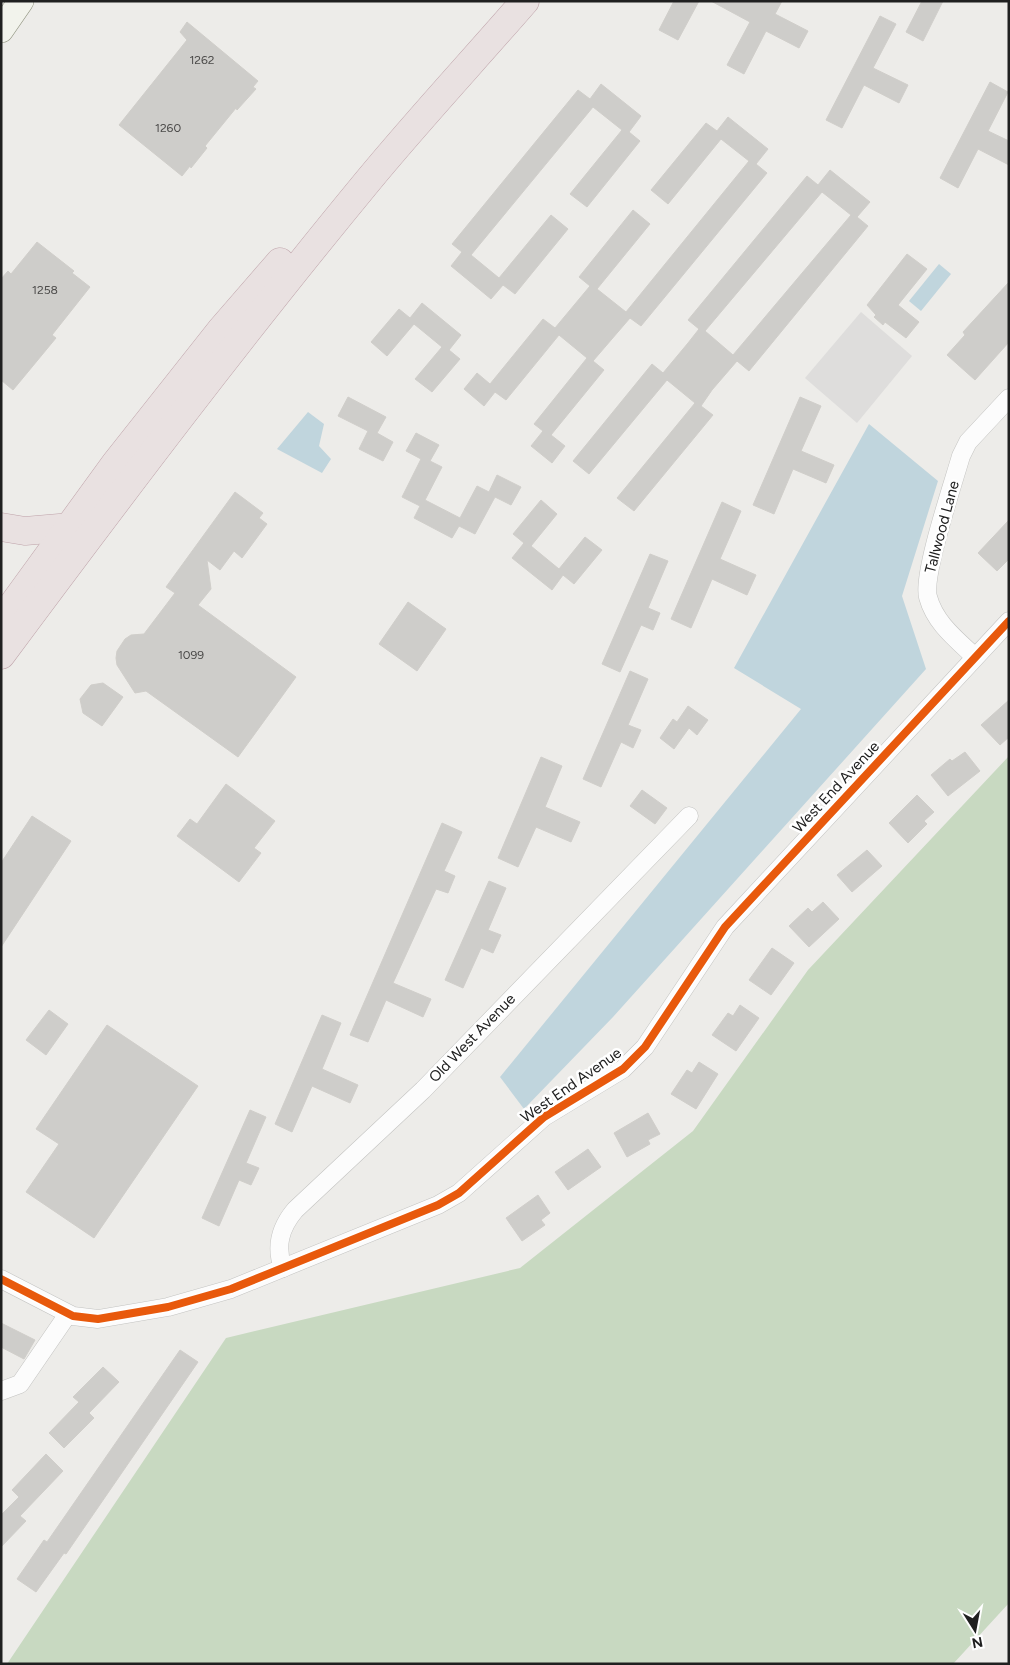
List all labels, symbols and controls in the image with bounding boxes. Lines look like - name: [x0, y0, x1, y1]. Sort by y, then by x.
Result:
- house number: 1262: [189, 53, 215, 67]
- house number: 1260: [155, 121, 181, 135]
- house number: 1258: [32, 283, 58, 297]
- street label: Tallwood Lane: [921, 479, 963, 575]
- house number: 1099: [178, 648, 204, 662]
- street label: West End Avenue: [789, 737, 883, 837]
- street label: Old West Avenue: [425, 990, 519, 1086]
- street label: West End Avenue: [517, 1044, 625, 1126]
- north arrow: [950, 1605, 1000, 1655]
- text: N: [970, 1633, 984, 1652]

